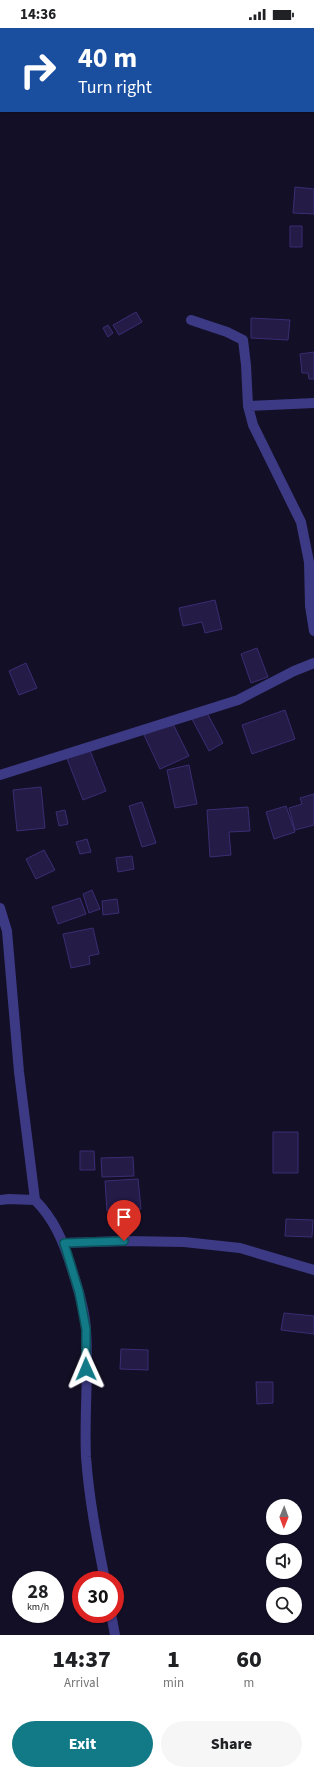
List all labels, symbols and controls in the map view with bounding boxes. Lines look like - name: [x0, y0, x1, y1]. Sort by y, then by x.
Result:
- text: 14:36: [20, 4, 56, 25]
- text: 40 m: [78, 38, 137, 78]
- icon: right: [12, 44, 64, 96]
- text: Turn right: [78, 75, 152, 100]
- pin: [107, 1200, 141, 1241]
- icon: arrive: [113, 1206, 135, 1228]
- position arrow: [65, 1348, 107, 1390]
- north arrow: [266, 1499, 302, 1535]
- map controls: [266, 1499, 302, 1623]
- button: sound: [266, 1543, 302, 1579]
- speed limit sign: 30: [72, 1571, 124, 1623]
- text: 28: [27, 1578, 49, 1606]
- button: search: [266, 1587, 302, 1623]
- text: km/h: [27, 1600, 49, 1614]
- text: 14:37: [52, 1642, 111, 1677]
- text: 1: [167, 1642, 180, 1677]
- text: 60: [236, 1642, 262, 1677]
- text: Arrival: [64, 1674, 99, 1692]
- text: min: [163, 1674, 184, 1692]
- text: m: [244, 1674, 254, 1692]
- button: Exit: [12, 1721, 153, 1767]
- button: Share: [161, 1721, 302, 1767]

